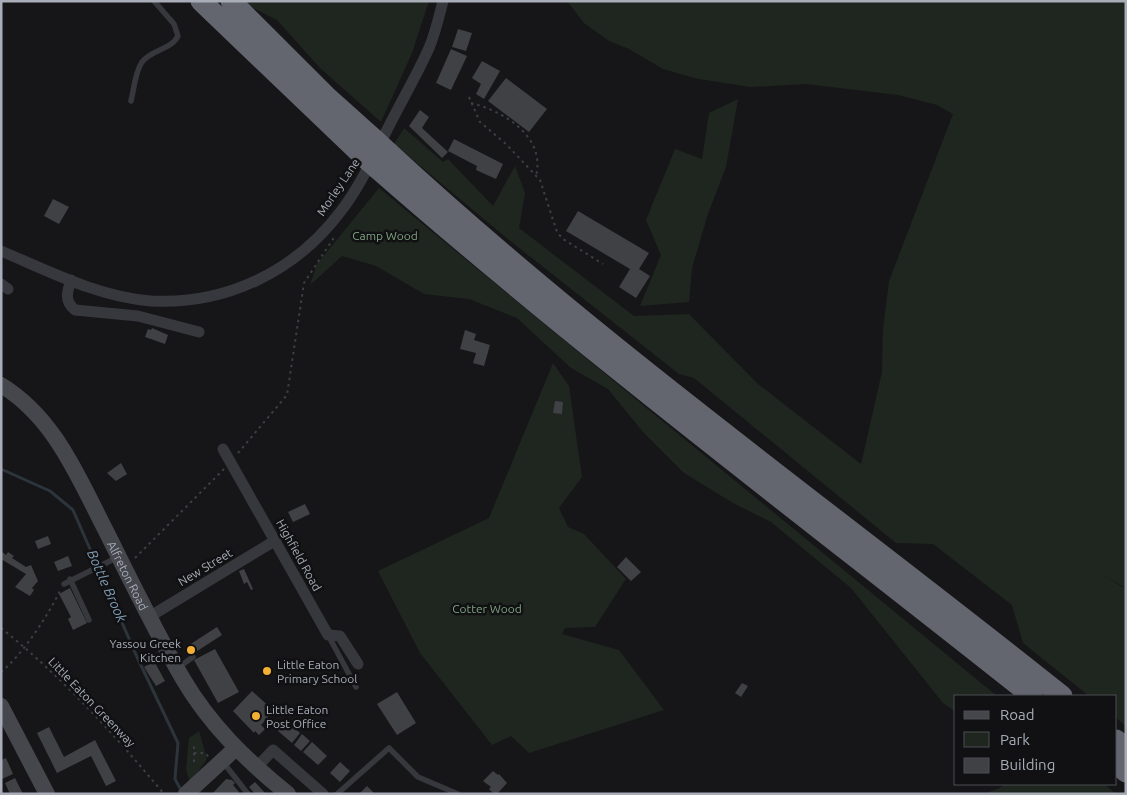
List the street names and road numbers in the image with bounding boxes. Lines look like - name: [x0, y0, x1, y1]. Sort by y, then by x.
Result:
- street label: Morley Lane: [314, 156, 362, 218]
- street label: Highfield Road: [274, 517, 324, 593]
- street label: Alfreton Road: [105, 539, 151, 612]
- street label: New Street: [176, 546, 235, 588]
- street label: Little Eaton Greenway: [46, 655, 138, 749]

